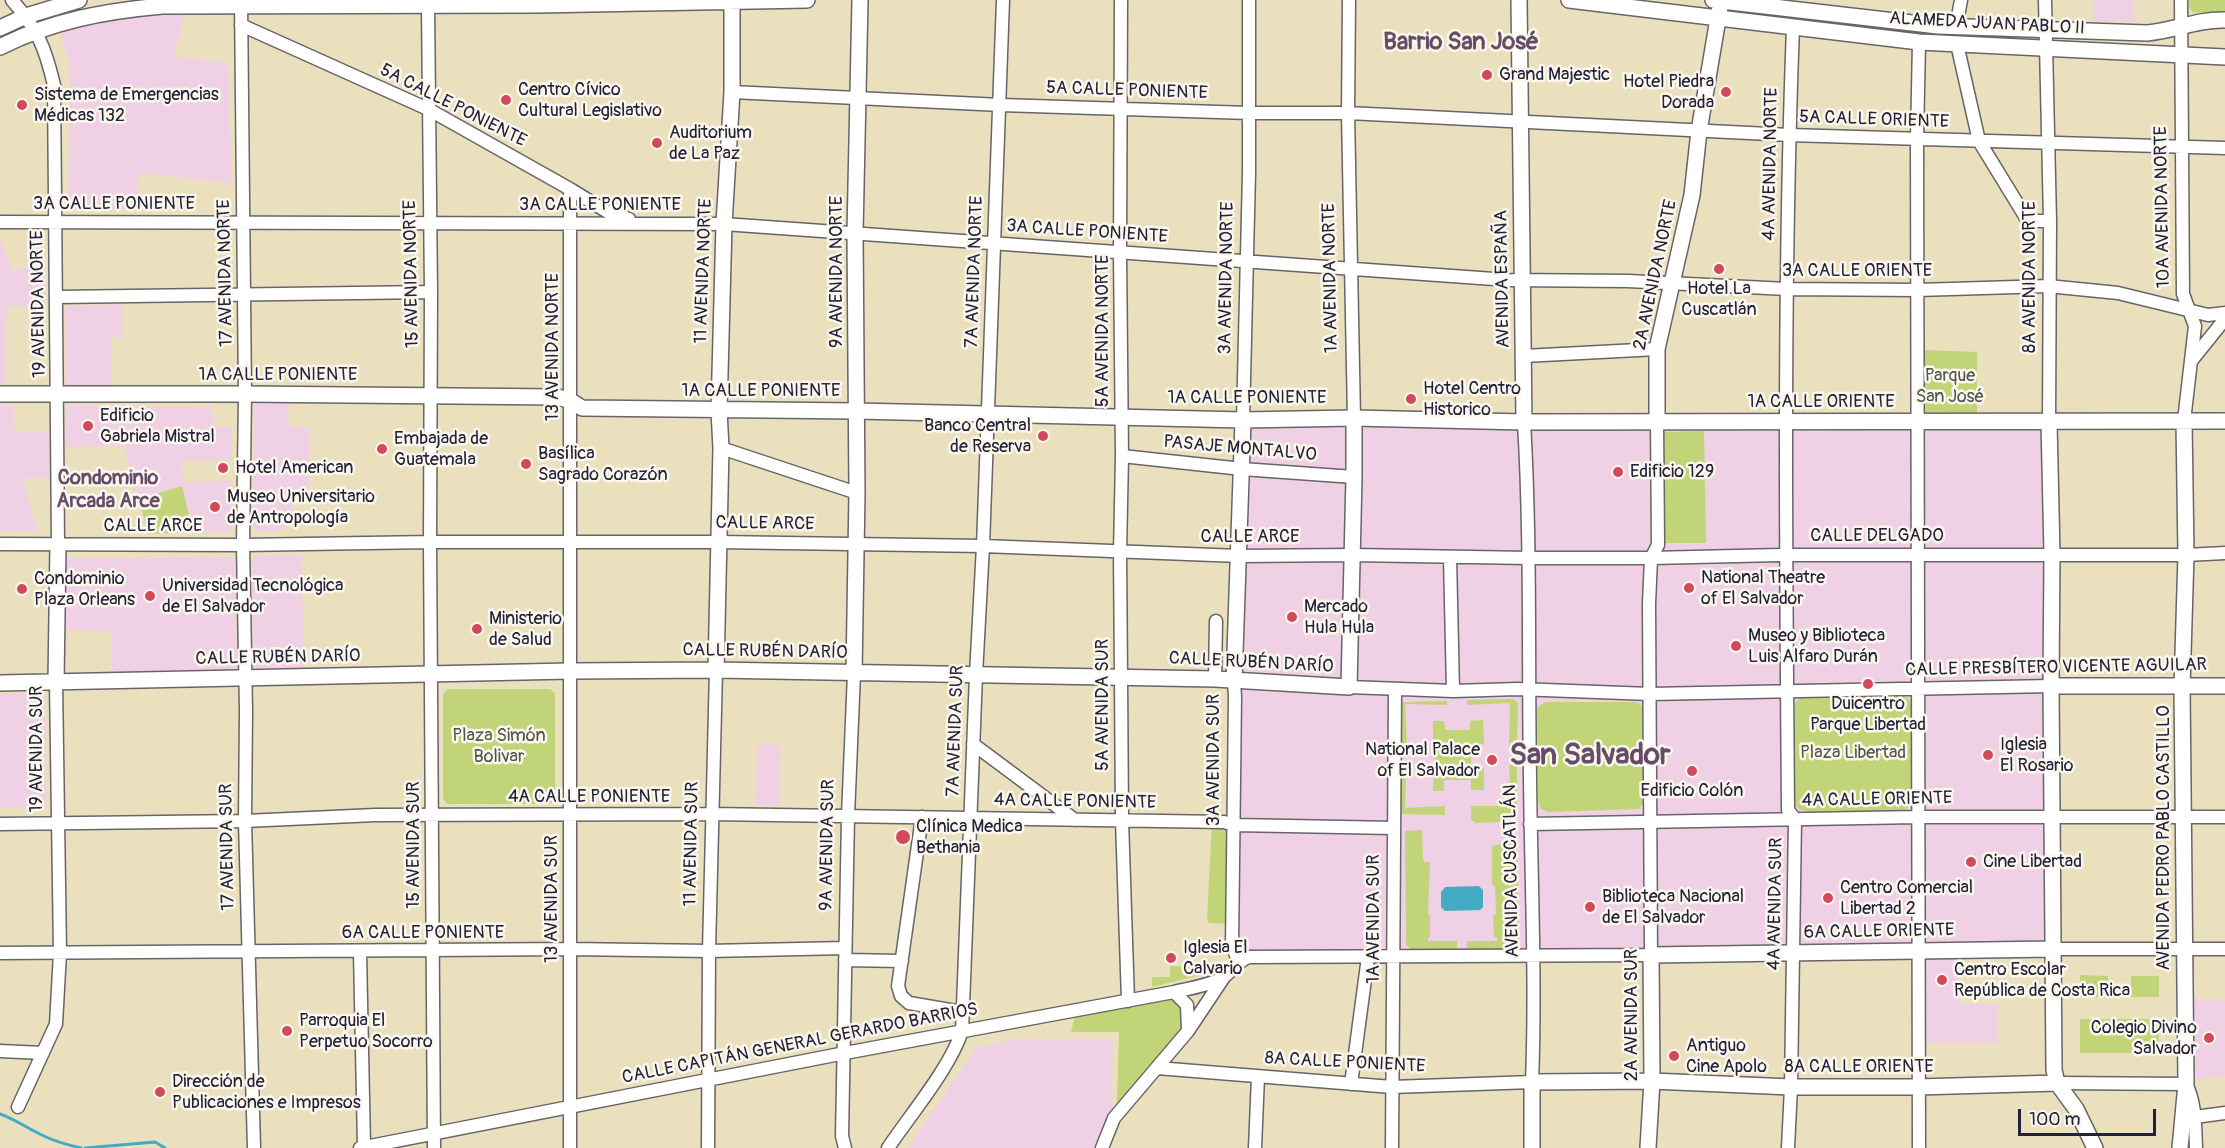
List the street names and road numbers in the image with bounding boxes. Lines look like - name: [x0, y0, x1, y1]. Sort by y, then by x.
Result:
- street label: ALAMEDA JUAN PABLO II: [1889, 8, 2085, 40]
- street label: 5A CALLE PONIENTE: [376, 60, 530, 152]
- street label: 5A CALLE PONIENTE: [1046, 77, 1208, 105]
- street label: 4A AVENIDA NORTE: [1759, 87, 1783, 241]
- street label: 5A CALLE ORIENTE: [1799, 107, 1949, 133]
- street label: 10A AVENIDA NORTE: [2151, 126, 2175, 288]
- street label: 3A CALLE PONIENTE: [33, 193, 195, 215]
- street label: 3A CALLE PONIENTE: [519, 194, 681, 216]
- street label: 7A AVENIDA NORTE: [962, 195, 988, 349]
- street label: 9A AVENIDA NORTE: [826, 196, 848, 348]
- street label: 11 AVENIDA NORTE: [691, 198, 717, 344]
- street label: 2A AVENIDA NORTE: [1630, 198, 1682, 352]
- street label: 17 AVENIDA NORTE: [214, 199, 238, 347]
- street label: 15 AVENIDA NORTE: [400, 200, 424, 348]
- street label: 3A AVENIDA NORTE: [1215, 201, 1239, 355]
- street label: 8A AVENIDA NORTE: [2019, 201, 2041, 353]
- street label: 1A AVENIDA NORTE: [1319, 203, 1343, 353]
- street label: AVENIDA ESPAÑA: [1491, 210, 1515, 348]
- street label: 3A CALLE PONIENTE: [1006, 216, 1168, 248]
- street label: 19 AVENIDA NORTE: [27, 230, 51, 378]
- street label: 5A AVENIDA NORTE: [1092, 255, 1114, 407]
- street label: 3A CALLE ORIENTE: [1782, 260, 1932, 282]
- street label: 13 AVENIDA NORTE: [542, 273, 564, 421]
- street label: 1A CALLE PONIENTE: [199, 364, 357, 386]
- street label: 1A CALLE PONIENTE: [682, 380, 840, 402]
- street label: 1A CALLE PONIENTE: [1168, 387, 1326, 409]
- street label: 1A CALLE ORIENTE: [1747, 391, 1895, 413]
- street label: PASAJE MONTALVO: [1162, 432, 1318, 466]
- street label: CALLE ARCE: [715, 512, 815, 536]
- street label: CALLE ARCE: [104, 515, 202, 537]
- street label: CALLE DELGADO: [1810, 525, 1944, 547]
- street label: CALLE ARCE: [1201, 526, 1299, 548]
- street label: 5A AVENIDA SUR: [1092, 639, 1114, 771]
- street label: CALLE RUBÉN DARÍO: [682, 640, 848, 664]
- street label: CALLE RUBÉN DARÍO: [195, 646, 361, 670]
- street label: CALLE RUBÉN DARÍO: [1168, 648, 1334, 678]
- street label: CALLE PRESBÍTERO VICENTE AGUILAR: [1905, 655, 2207, 681]
- street label: 7A AVENIDA SUR: [943, 665, 969, 797]
- street label: 19 AVENIDA SUR: [26, 685, 48, 813]
- street label: 3A AVENIDA SUR: [1203, 694, 1225, 826]
- street label: AVENIDA PEDRO PABLO CASTILLO: [2153, 705, 2175, 971]
- street label: 9A AVENIDA SUR: [816, 779, 840, 911]
- street label: 15 AVENIDA SUR: [403, 781, 425, 909]
- street label: 11 AVENIDA SUR: [680, 781, 704, 907]
- street label: 17 AVENIDA SUR: [216, 783, 240, 911]
- street label: AVENIDA CUSCATLÁN: [1500, 784, 1524, 958]
- street label: 4A CALLE PONIENTE: [508, 786, 670, 808]
- street label: 4A CALLE ORIENTE: [1802, 788, 1952, 812]
- street label: 4A CALLE PONIENTE: [994, 790, 1156, 814]
- street label: 13 AVENIDA SUR: [541, 835, 563, 963]
- street label: 4A AVENIDA SUR: [1764, 837, 1788, 971]
- street label: 1A AVENIDA SUR: [1363, 854, 1385, 984]
- street label: 6A CALLE ORIENTE: [1804, 920, 1954, 944]
- street label: 6A CALLE PONIENTE: [342, 922, 504, 944]
- street label: 2A AVENIDA SUR: [1621, 949, 1643, 1081]
- street label: CALLE CAPITÁN GENERAL GERARDO BARRIOS: [620, 999, 980, 1089]
- street label: 8A CALLE PONIENTE: [1264, 1048, 1426, 1078]
- street label: 8A CALLE ORIENTE: [1784, 1056, 1934, 1078]

